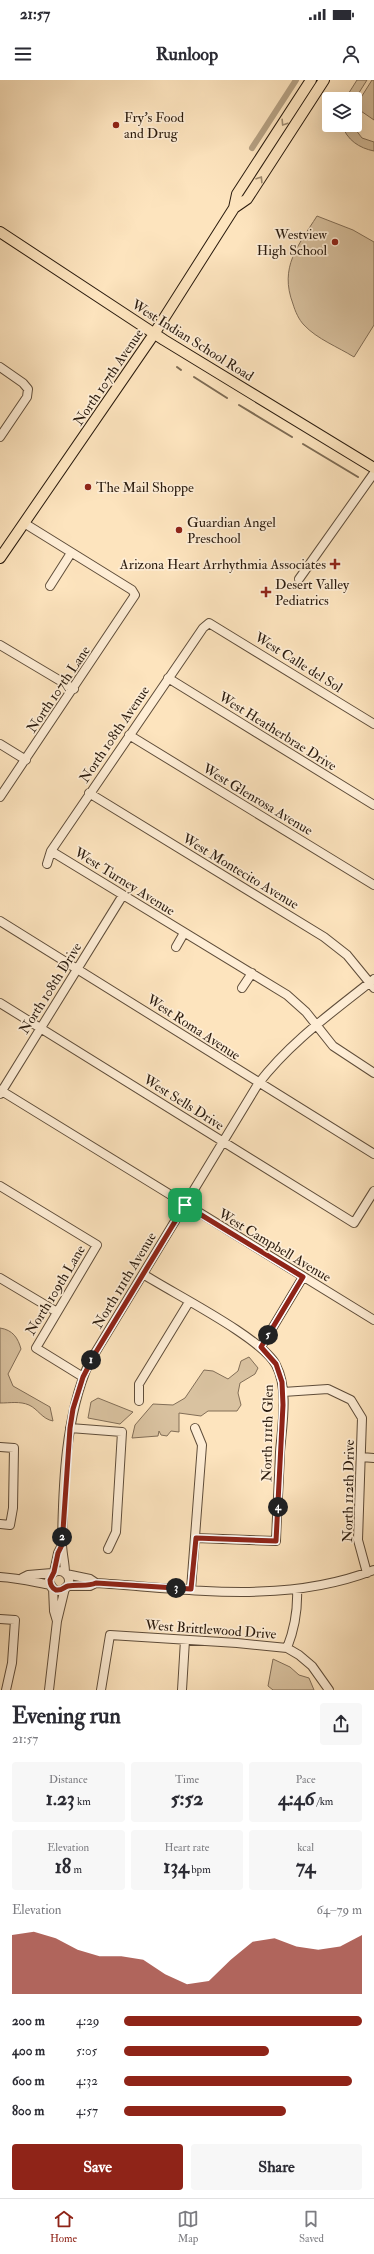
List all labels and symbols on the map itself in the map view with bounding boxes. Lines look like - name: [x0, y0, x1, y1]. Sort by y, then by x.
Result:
- place label: Fry's Food and Drug: [124, 109, 184, 142]
- one-way arrow: [281, 118, 288, 125]
- marker: Fry's Food and Drug: [111, 120, 121, 130]
- one-way arrow: [255, 177, 262, 184]
- place label: Westview High School: [257, 226, 327, 259]
- marker: Westview High School: [330, 237, 340, 247]
- street label: West Indian School Road: [128, 295, 257, 385]
- street label: North 107th Avenue: [70, 326, 147, 429]
- place label: The Mail Shoppe: [96, 479, 194, 497]
- marker: The Mail Shoppe: [83, 482, 93, 492]
- place label: Guardian Angel Preschool: [187, 514, 276, 547]
- marker: Guardian Angel Preschool: [174, 525, 184, 535]
- place label: Arizona Heart Arrhythmia Associates: [119, 556, 326, 574]
- marker: Arizona Heart Arrhythmia Associates: [329, 558, 341, 570]
- place label: Desert Valley Pediatrics: [275, 576, 350, 609]
- marker: Desert Valley Pediatrics: [260, 586, 272, 598]
- street label: West Calle del Sol: [251, 628, 346, 696]
- street label: North 107th Lane: [23, 642, 94, 736]
- street label: North 108th Avenue: [76, 683, 153, 786]
- street label: West Heatherbrae Drive: [215, 688, 340, 775]
- street label: West Glenrosa Avenue: [199, 759, 316, 839]
- street label: West Montecito Avenue: [179, 829, 302, 913]
- street label: West Turney Avenue: [70, 843, 178, 920]
- street label: North 108th Drive: [16, 939, 85, 1037]
- street label: West Roma Avenue: [143, 990, 244, 1064]
- street label: West Sells Drive: [139, 1070, 227, 1134]
- pin: [168, 1188, 202, 1222]
- street label: West Campbell Avenue: [214, 1205, 334, 1287]
- street label: North 111th Avenue: [89, 1229, 160, 1331]
- street label: North 109th Lane: [22, 1242, 89, 1338]
- pin: 5: [258, 1325, 278, 1345]
- pin: 1: [81, 1350, 101, 1370]
- street label: North 111th Glen: [258, 1384, 277, 1482]
- street label: North 112th Drive: [339, 1439, 358, 1543]
- pin: 4: [268, 1497, 288, 1517]
- pin: 2: [52, 1527, 72, 1547]
- pin: 3: [166, 1578, 186, 1598]
- street label: West Brittlewood Drive: [144, 1616, 277, 1643]

